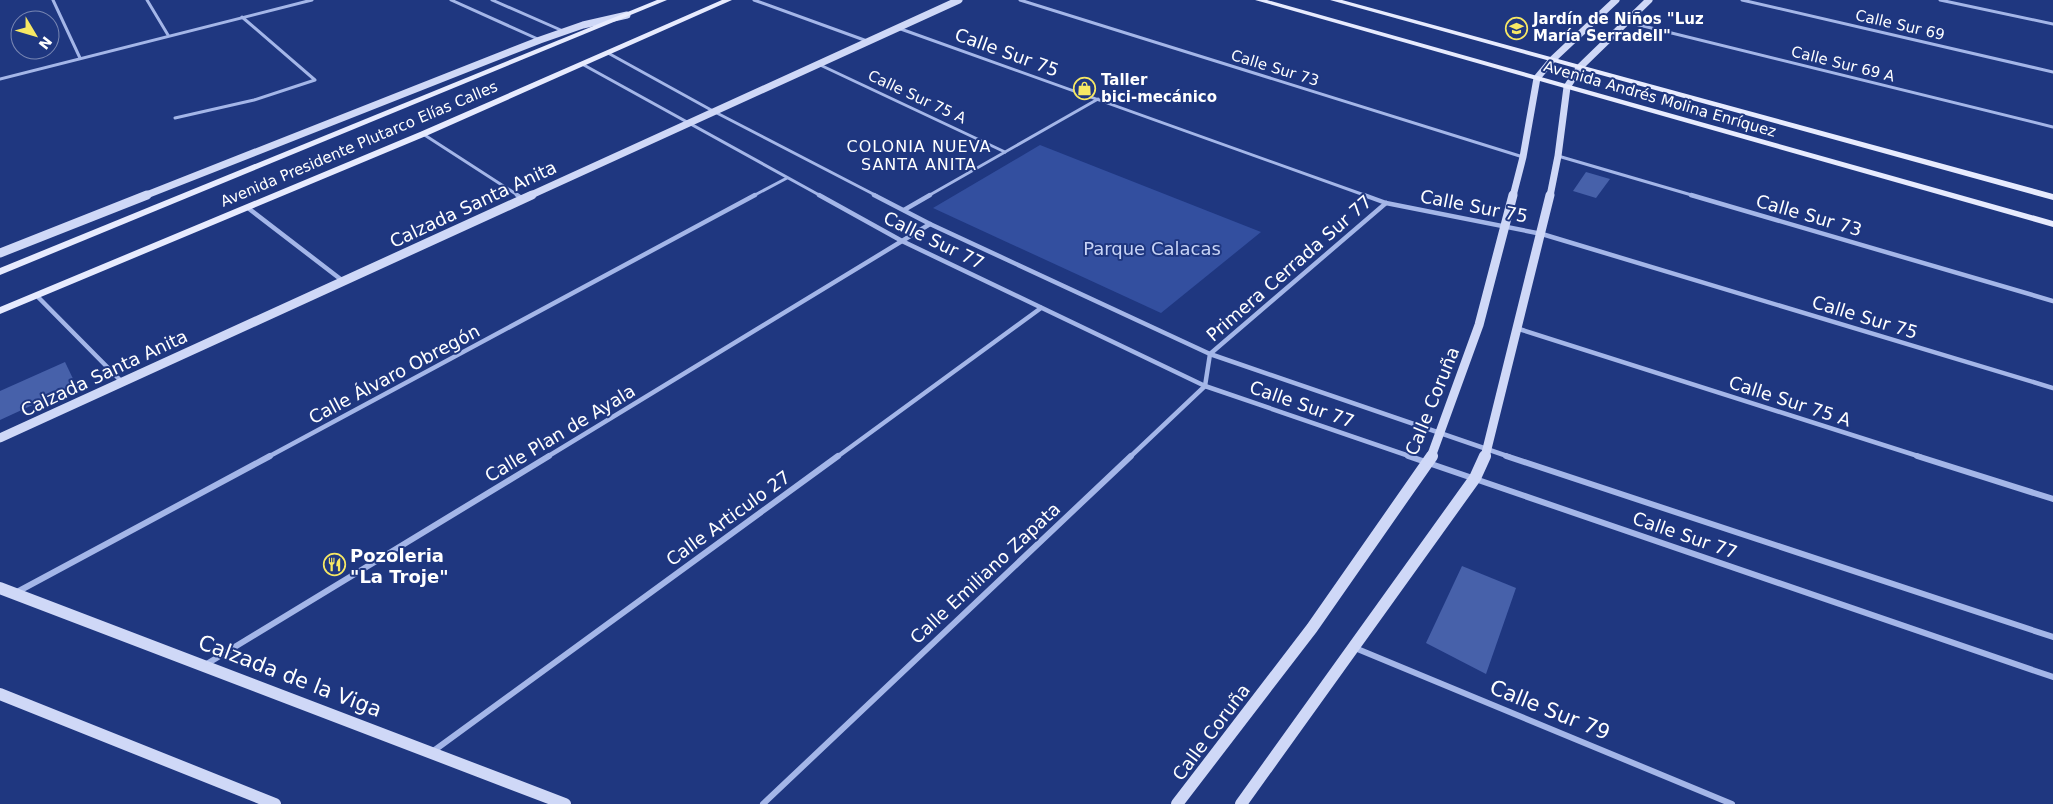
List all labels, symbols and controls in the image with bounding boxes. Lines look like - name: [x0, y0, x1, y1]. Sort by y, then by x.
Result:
- street label: Calle Sur 69: [1854, 6, 1946, 44]
- north arrow: [10, 10, 60, 60]
- place label: Jardín de Niños "Luz María Serradell": [1532, 10, 1704, 45]
- school or university icon: Jardín de Niños "Luz María Serradell": [1505, 16, 1529, 40]
- street label: Calle Sur 75: [952, 23, 1062, 81]
- text: N: [35, 33, 55, 53]
- street label: Calle Sur 69 A: [1789, 42, 1897, 86]
- street label: Calle Sur 73: [1229, 46, 1321, 90]
- street label: Avenida Andrés Molina Enríquez: [1542, 57, 1778, 141]
- street label: Calle Sur 75 A: [865, 66, 970, 128]
- place label: Taller bici-mecánico: [1101, 71, 1217, 106]
- street label: Avenida Presidente Plutarco Elías Calles: [218, 77, 500, 211]
- shop icon: Taller bici-mecánico: [1073, 77, 1097, 101]
- district label: COLONIA NUEVA SANTA ANITA: [846, 137, 992, 174]
- street label: Calzada Santa Anita: [386, 156, 560, 252]
- street label: Calle Sur 75: [1418, 185, 1530, 227]
- street label: Calle Sur 73: [1754, 190, 1864, 240]
- street label: Primera Cerrada Sur 77: [1202, 191, 1376, 345]
- street label: Calle Sur 77: [880, 207, 988, 273]
- park label: Parque Calacas: [1083, 238, 1221, 259]
- street label: Calle Sur 75: [1810, 291, 1920, 343]
- street label: Calle Álvaro Obregón: [305, 320, 483, 428]
- street label: Calzada Santa Anita: [17, 325, 191, 421]
- street label: Calle Coruña: [1401, 344, 1463, 458]
- street label: Calle Sur 75 A: [1726, 371, 1854, 431]
- street label: Calle Sur 77: [1247, 376, 1357, 432]
- street label: Calle Plan de Ayala: [481, 380, 639, 486]
- street label: Calle Articulo 27: [662, 466, 794, 570]
- street label: Calle Emiliano Zapata: [906, 498, 1064, 648]
- street label: Calle Sur 77: [1630, 507, 1740, 563]
- place label: Pozoleria "La Troje": [350, 545, 449, 587]
- restaurant icon: Pozoleria "La Troje": [322, 553, 346, 577]
- street label: Calzada de la Viga: [195, 630, 385, 722]
- street label: Calle Sur 79: [1486, 675, 1614, 745]
- street label: Calle Coruña: [1168, 680, 1254, 784]

